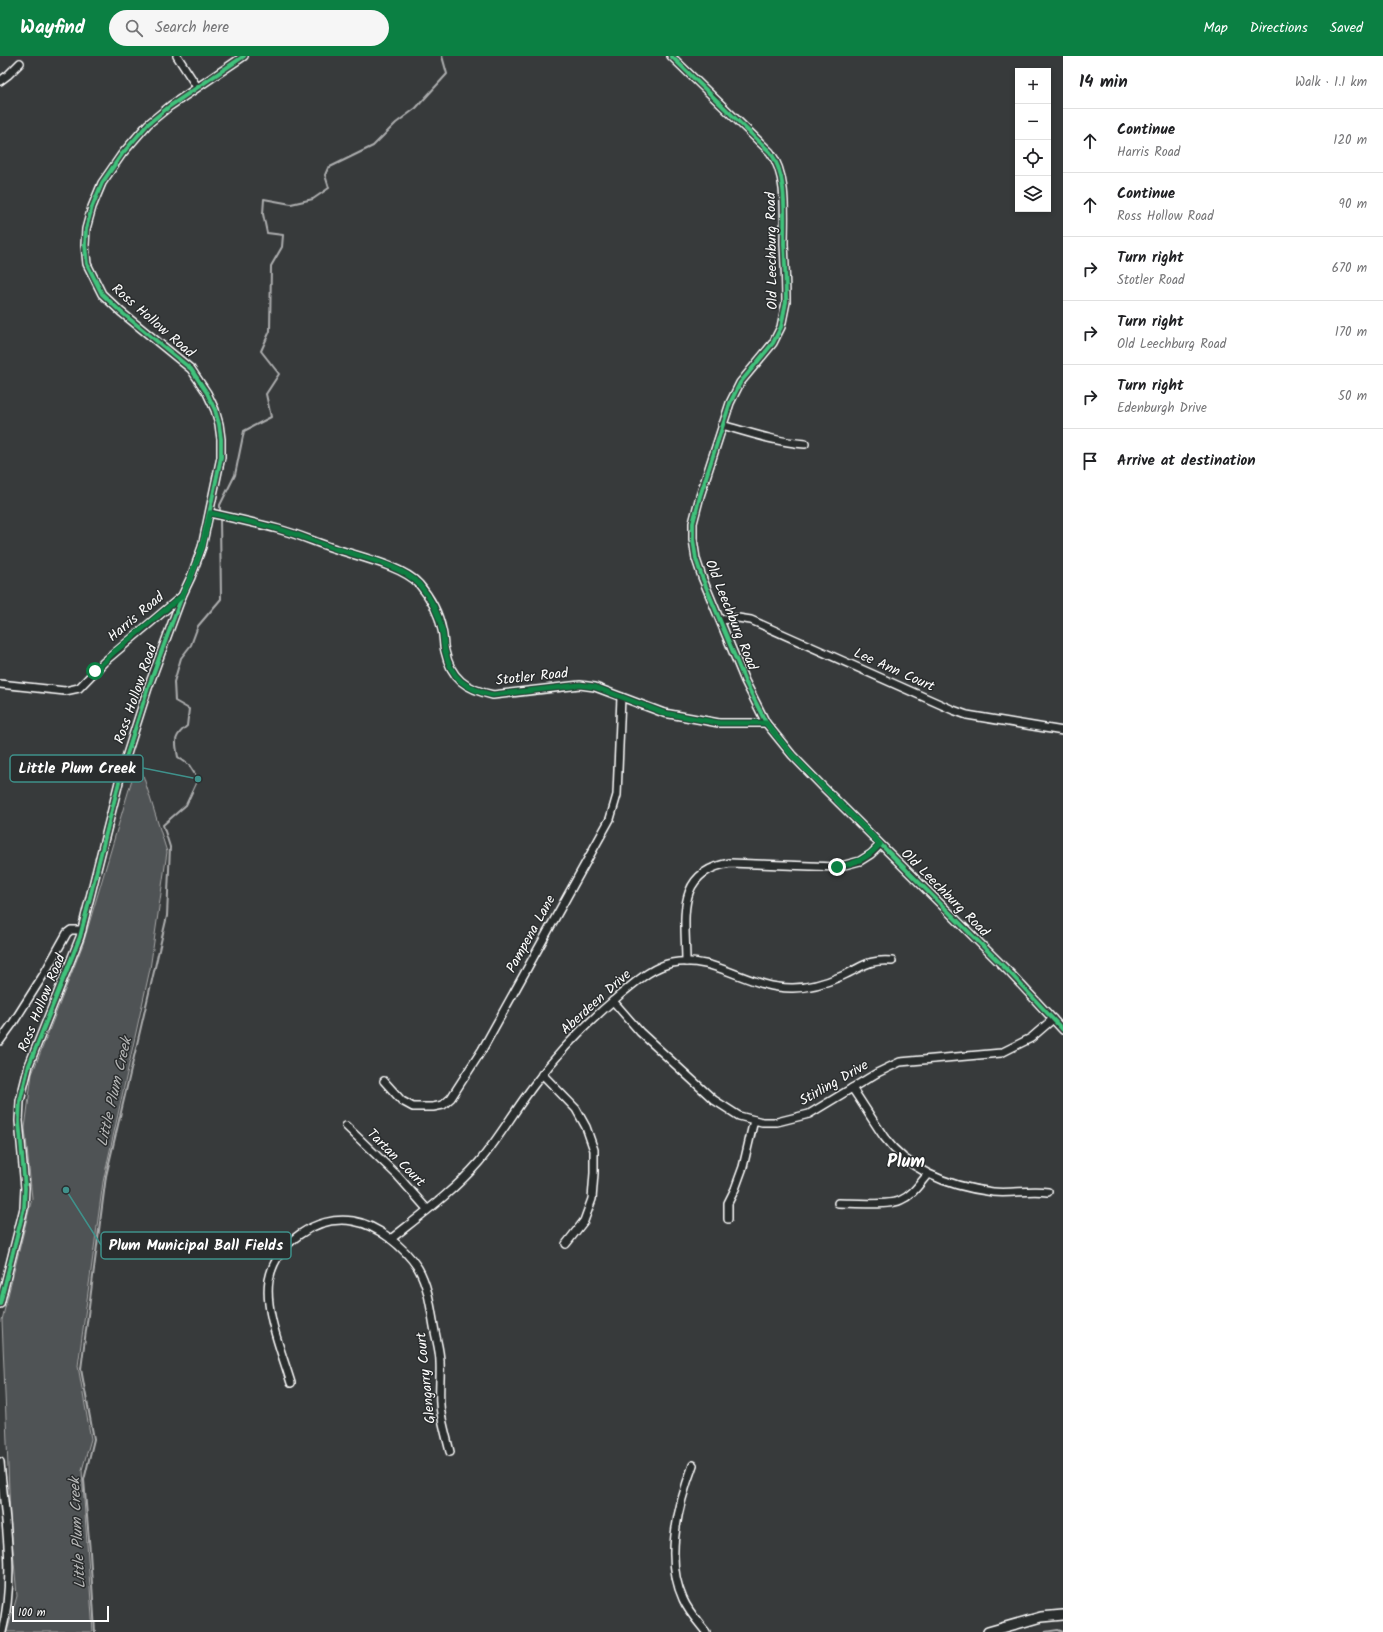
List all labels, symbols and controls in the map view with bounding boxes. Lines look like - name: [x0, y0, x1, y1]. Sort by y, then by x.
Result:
- search box: [109, 10, 389, 46]
- text: Wayfind: [20, 13, 85, 43]
- text: Search here: [155, 16, 229, 40]
- icon: search: [123, 17, 145, 39]
- text: Map: [1203, 17, 1228, 39]
- text: Directions: [1250, 17, 1308, 39]
- text: Saved: [1330, 17, 1363, 39]
- map controls: [1015, 68, 1051, 212]
- button: +: [1015, 68, 1051, 104]
- text: 14 min: [1079, 69, 1128, 96]
- text: Walk · 1.1 km: [1295, 72, 1367, 93]
- button: −: [1015, 104, 1051, 140]
- text: Continue: [1117, 118, 1175, 142]
- icon: ahead: [1079, 130, 1101, 152]
- text: 120 m: [1333, 130, 1367, 151]
- button: locate: [1015, 140, 1051, 176]
- text: Harris Road: [1117, 142, 1180, 163]
- button: layers: [1015, 176, 1051, 212]
- text: Continue: [1117, 182, 1175, 206]
- street label: Old Leechburg Road: [760, 191, 784, 310]
- icon: ahead: [1079, 194, 1101, 216]
- text: 90 m: [1339, 194, 1367, 215]
- text: Ross Hollow Road: [1117, 206, 1214, 227]
- text: Turn right: [1117, 246, 1184, 270]
- icon: right: [1079, 258, 1101, 280]
- text: 670 m: [1332, 258, 1367, 279]
- text: Stotler Road: [1117, 270, 1184, 291]
- street label: Ross Hollow Road: [107, 279, 200, 364]
- text: Turn right: [1117, 310, 1184, 334]
- icon: right: [1079, 322, 1101, 344]
- text: 170 m: [1335, 322, 1367, 343]
- text: Old Leechburg Road: [1117, 334, 1226, 355]
- text: Turn right: [1117, 374, 1184, 398]
- icon: right: [1079, 386, 1101, 408]
- text: 50 m: [1338, 386, 1367, 407]
- text: Edenburgh Drive: [1117, 398, 1207, 419]
- text: Arrive at destination: [1117, 449, 1256, 473]
- icon: arrive: [1079, 450, 1101, 472]
- street label: Old Leechburg Road: [699, 556, 764, 675]
- street label: Harris Road: [103, 586, 170, 647]
- street label: Ross Hollow Road: [109, 640, 164, 747]
- street label: Lee Ann Court: [850, 642, 938, 698]
- route start: [86, 662, 104, 680]
- street label: Stotler Road: [495, 662, 570, 692]
- callout: Little Plum Creek: [10, 755, 143, 782]
- text: Little Plum Creek: [18, 757, 136, 781]
- street label: Old Leechburg Road: [896, 844, 995, 943]
- route end: [828, 858, 846, 876]
- street label: Pampena Lane: [501, 890, 562, 977]
- street label: Ross Hollow Road: [12, 950, 72, 1055]
- street label: Aberdeen Drive: [556, 964, 637, 1040]
- water label: Little Plum Creek: [91, 1033, 140, 1149]
- street label: Stirling Drive: [795, 1054, 873, 1112]
- street label: Tartan Court: [362, 1124, 431, 1193]
- district label: Plum: [887, 1148, 925, 1177]
- callout: Plum Municipal Ball Fields: [101, 1232, 291, 1259]
- text: Plum Municipal Ball Fields: [109, 1234, 283, 1258]
- street label: Glengarry Court: [410, 1331, 442, 1425]
- water label: Little Plum Creek: [63, 1475, 93, 1589]
- scale bar: [12, 1604, 109, 1623]
- text: 100 m: [18, 1604, 46, 1622]

